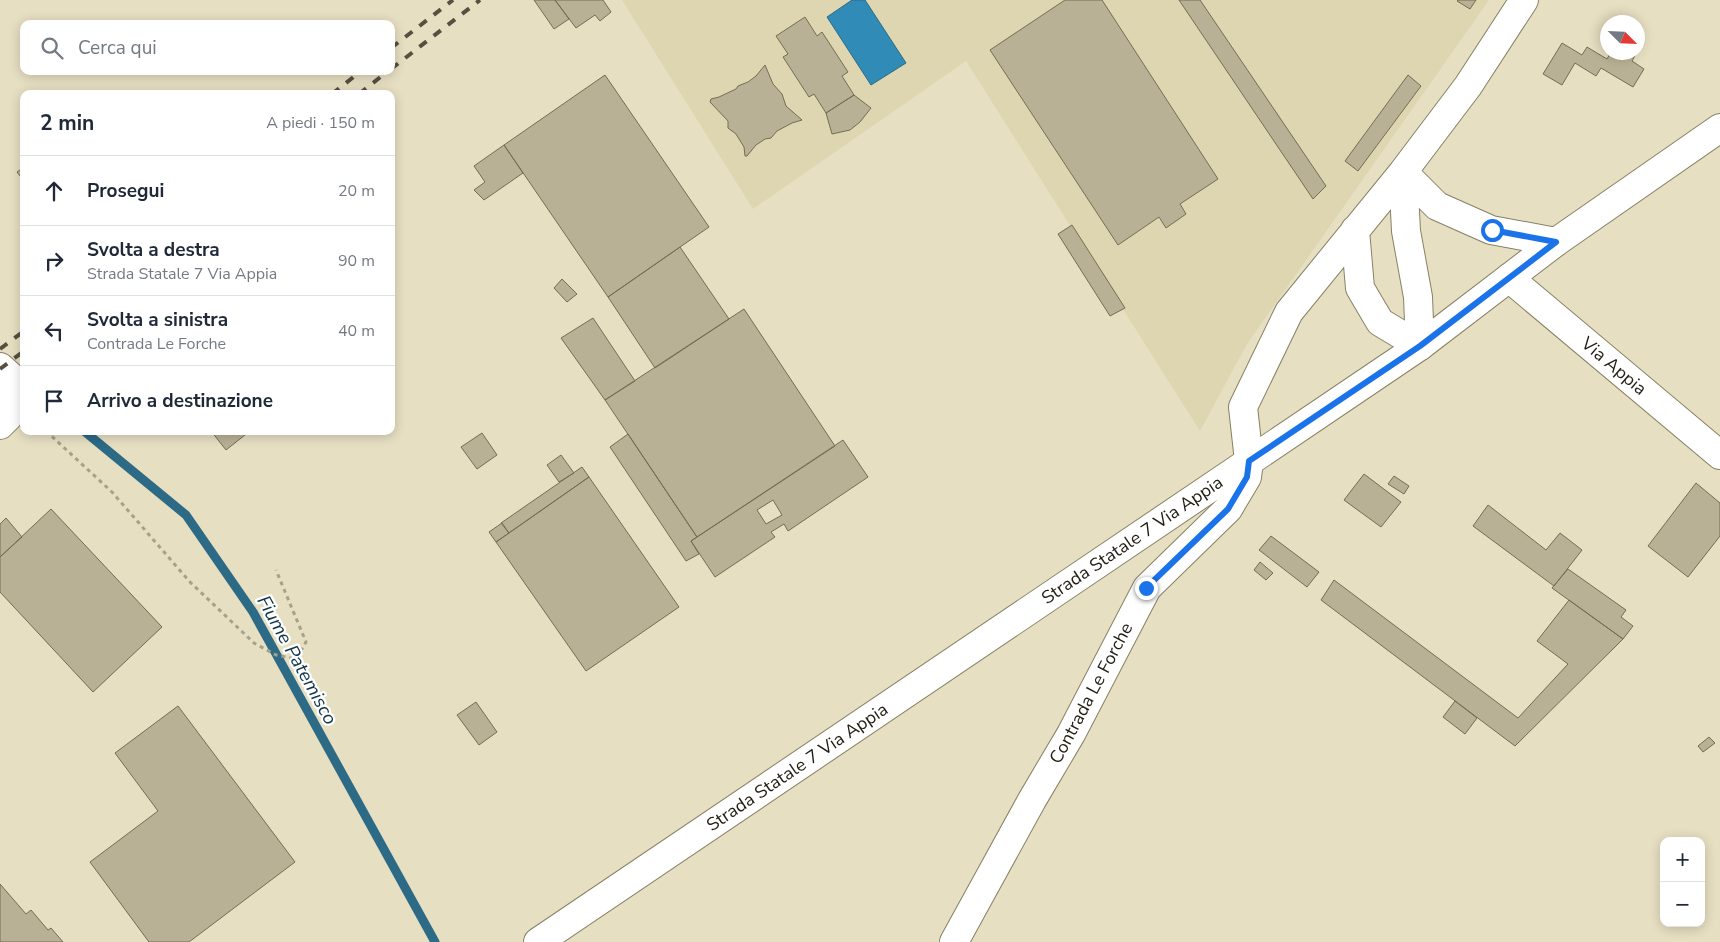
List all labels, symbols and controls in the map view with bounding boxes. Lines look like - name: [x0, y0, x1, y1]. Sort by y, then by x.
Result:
- north arrow: [1600, 15, 1645, 60]
- search box: [20, 20, 395, 75]
- icon: search: [38, 34, 66, 62]
- text: Cerca qui: [78, 35, 157, 61]
- text: 2 min: [40, 109, 94, 137]
- text: A piedi · 150 m: [266, 112, 375, 134]
- icon: ahead: [40, 177, 68, 205]
- text: Prosegui: [87, 178, 164, 204]
- text: 20 m: [338, 180, 375, 202]
- route start: [1481, 219, 1504, 242]
- text: Svolta a destra: [87, 237, 220, 263]
- icon: right: [40, 247, 68, 275]
- text: 90 m: [338, 250, 375, 272]
- text: Strada Statale 7 Via Appia: [87, 263, 277, 285]
- text: Svolta a sinistra: [87, 307, 228, 333]
- icon: left: [40, 317, 68, 345]
- text: 40 m: [338, 320, 375, 342]
- street label: Via Appia: [1575, 331, 1652, 400]
- text: Contrada Le Forche: [87, 333, 226, 355]
- icon: arrive: [40, 387, 68, 415]
- text: Arrivo a destinazione: [87, 388, 273, 414]
- street label: Strada Statale 7 Via Appia: [1037, 470, 1227, 610]
- route end: [1135, 577, 1158, 600]
- water label: Fiume Patemisco: [251, 591, 343, 729]
- street label: Contrada Le Forche: [1044, 618, 1138, 768]
- street label: Strada Statale 7 Via Appia: [702, 697, 892, 837]
- map controls: [1660, 837, 1705, 927]
- button: +: [1660, 837, 1705, 882]
- button: −: [1660, 882, 1705, 927]

